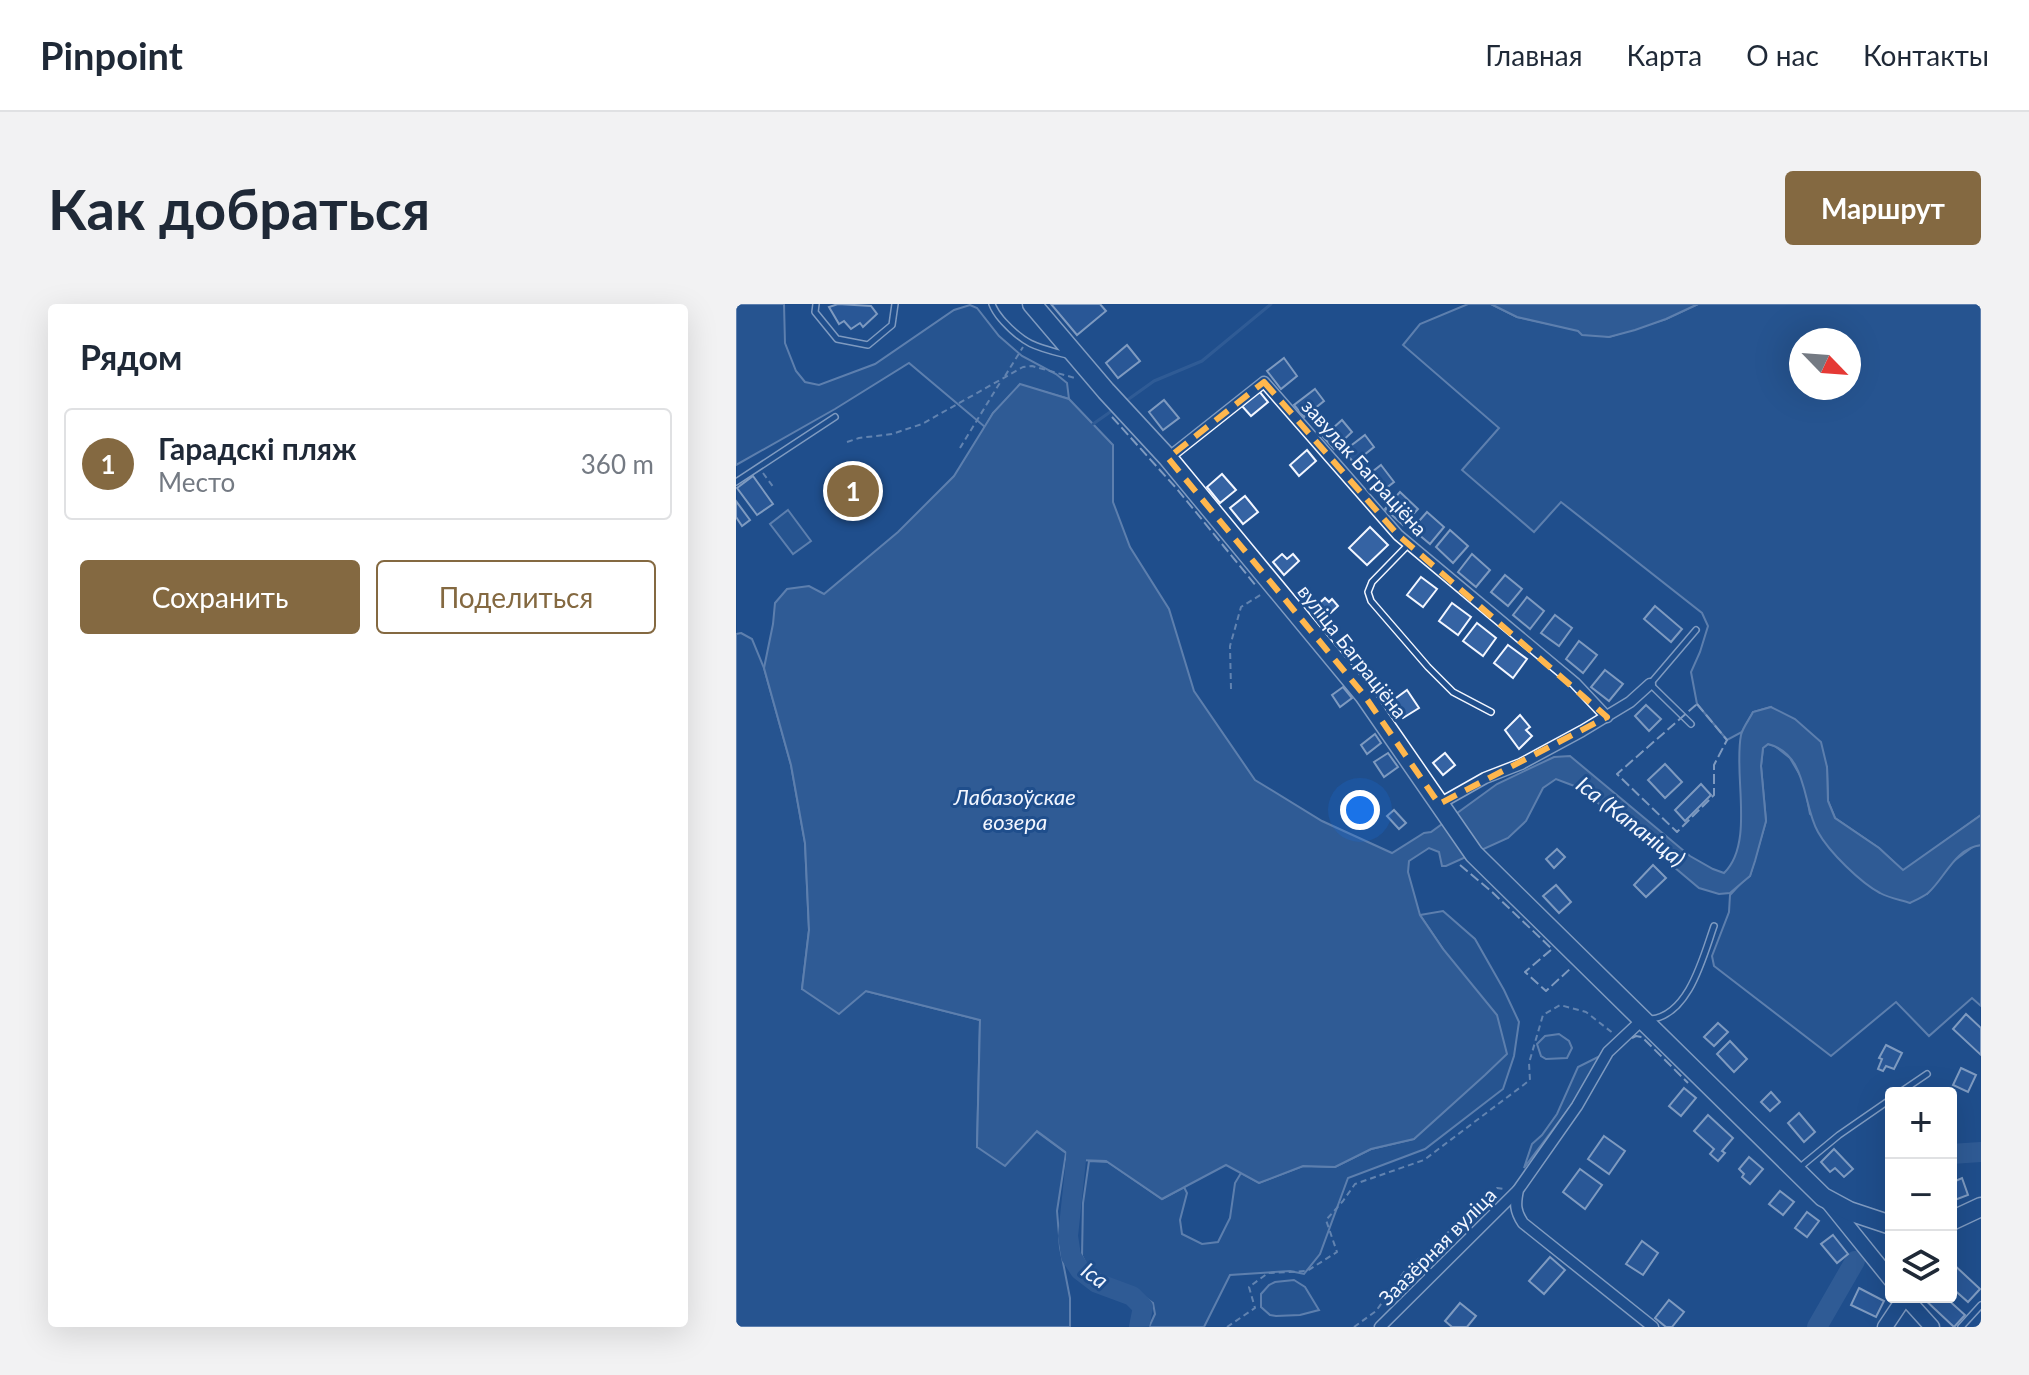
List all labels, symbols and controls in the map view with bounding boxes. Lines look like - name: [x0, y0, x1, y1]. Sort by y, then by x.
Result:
- text: Pinpoint: [40, 32, 183, 78]
- text: Главная: [1485, 38, 1583, 72]
- text: Карта: [1627, 38, 1702, 72]
- text: О нас: [1746, 38, 1819, 72]
- text: Контакты: [1863, 38, 1989, 72]
- button: Маршрут: [1785, 171, 1981, 245]
- text: Как добраться: [48, 175, 430, 242]
- north arrow: [1789, 328, 1861, 400]
- text: Рядом: [80, 336, 182, 377]
- street label: завулак Баграціёна: [1297, 394, 1433, 540]
- text: Гарадскі пляж: [158, 430, 357, 466]
- text: 1: [100, 448, 116, 480]
- text: 360 m: [581, 448, 654, 480]
- pin: 1: [827, 461, 879, 521]
- text: Место: [158, 466, 235, 498]
- button: Сохранить: [80, 560, 360, 634]
- button: Поделиться: [376, 560, 656, 634]
- street label: вуліца Баграціёна: [1293, 579, 1413, 723]
- water label: Іса (Капаніца): [1571, 770, 1691, 872]
- water label: Лабазоўскае возера: [953, 783, 1076, 835]
- your location: [1340, 790, 1380, 830]
- map controls: [1885, 1087, 1957, 1303]
- button: +: [1885, 1087, 1957, 1159]
- button: −: [1885, 1159, 1957, 1231]
- street label: Заазёрная вуліца: [1373, 1182, 1501, 1310]
- button: layers: [1885, 1231, 1957, 1303]
- water label: Іса: [1076, 1256, 1114, 1294]

